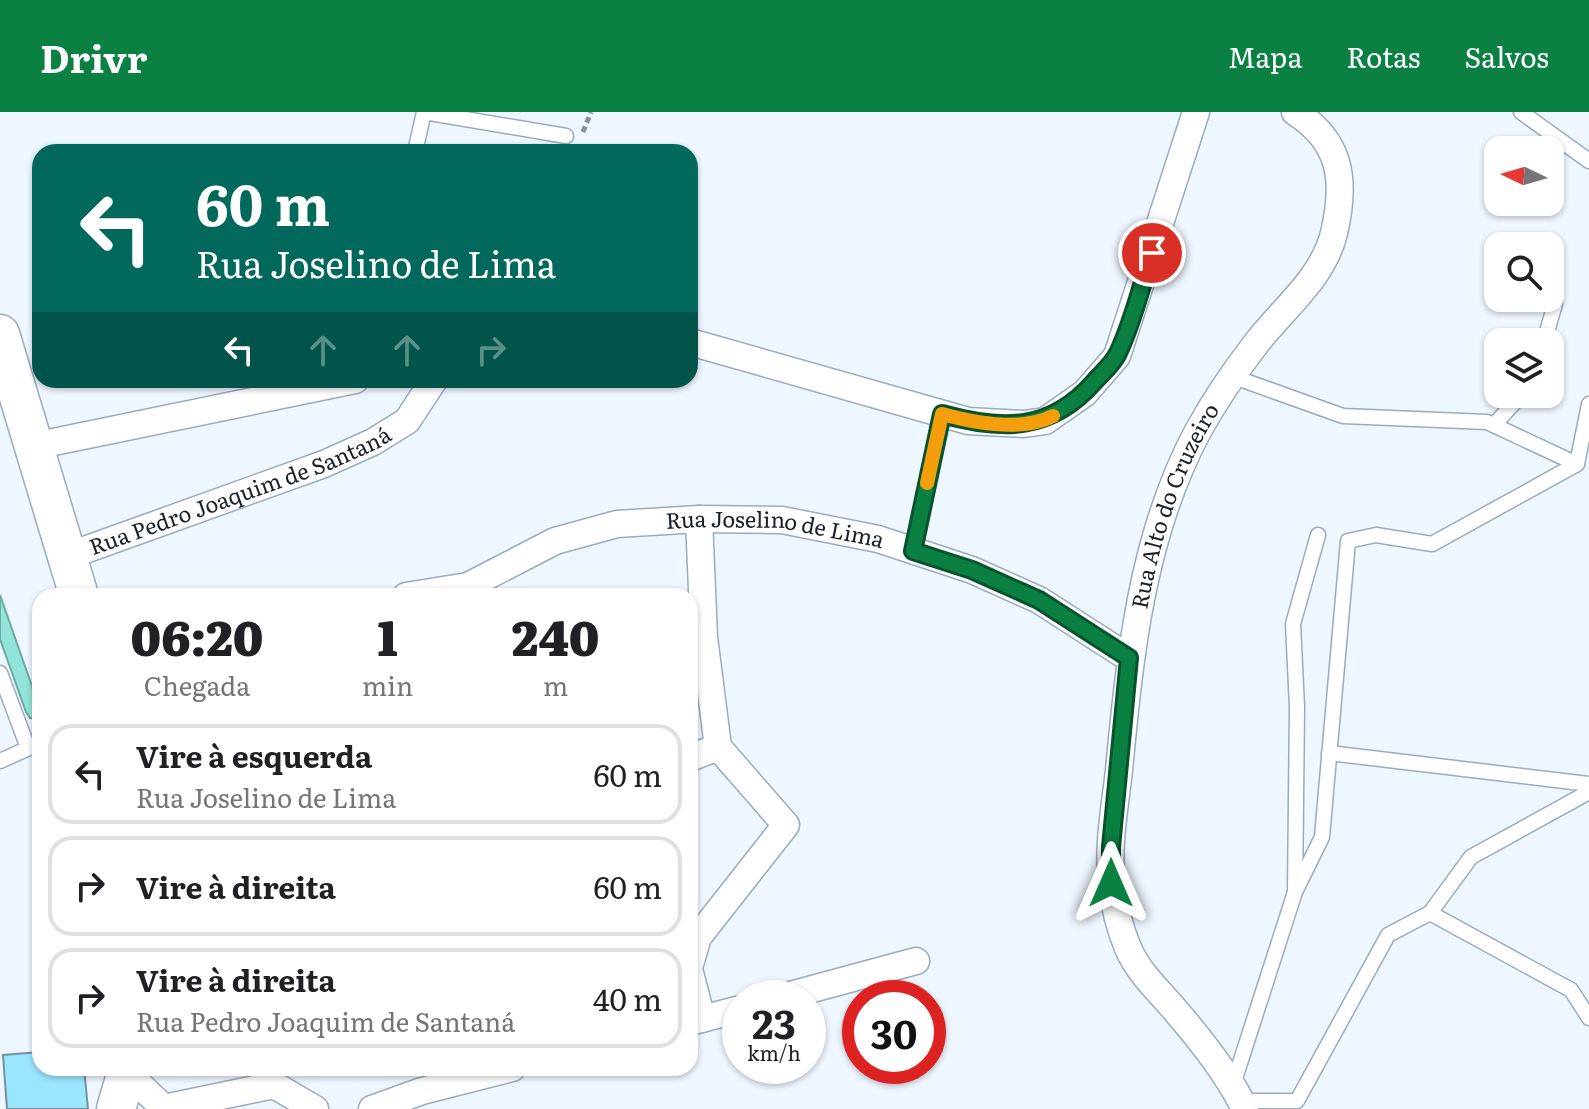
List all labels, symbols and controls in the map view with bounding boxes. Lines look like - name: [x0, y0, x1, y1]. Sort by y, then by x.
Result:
- text: Drivr: [40, 28, 147, 85]
- text: Mapa: [1228, 35, 1303, 77]
- text: Rotas: [1347, 35, 1420, 77]
- text: Salvos: [1464, 35, 1549, 77]
- north arrow: [1484, 136, 1564, 216]
- map controls: [1484, 136, 1564, 408]
- text: 60 m: [196, 160, 330, 243]
- icon: left: [64, 176, 168, 280]
- pin: [1118, 219, 1186, 287]
- icon: arrive: [1130, 231, 1174, 275]
- button: search: [1484, 232, 1564, 312]
- text: Rua Joselino de Lima: [196, 236, 556, 289]
- icon: left: [217, 328, 261, 372]
- icon: ahead: [301, 328, 345, 372]
- icon: ahead: [385, 328, 429, 372]
- icon: right: [469, 328, 513, 372]
- button: layers: [1484, 328, 1564, 408]
- street label: Rua Alto do Cruzeiro: [1122, 396, 1226, 611]
- street label: Rua Pedro Joaquim de Santaná: [84, 417, 397, 562]
- street label: Rua Joselino de Lima: [665, 501, 890, 555]
- text: 06:20: [131, 600, 263, 671]
- text: 1: [378, 600, 398, 671]
- text: 240: [512, 600, 599, 671]
- text: Chegada: [144, 665, 250, 704]
- text: min: [362, 665, 413, 704]
- text: m: [543, 665, 568, 704]
- text: Vire à esquerda: [136, 733, 372, 777]
- icon: left: [68, 752, 112, 796]
- text: 60 m: [593, 752, 662, 796]
- text: Rua Joselino de Lima: [136, 777, 396, 816]
- position arrow: [1069, 841, 1153, 925]
- icon: right: [68, 864, 112, 908]
- text: Vire à direita: [136, 864, 336, 908]
- text: 60 m: [593, 864, 662, 908]
- text: Vire à direita: [136, 957, 336, 1001]
- icon: right: [68, 976, 112, 1020]
- text: 40 m: [593, 976, 662, 1020]
- speed limit sign: 30: [842, 980, 946, 1084]
- text: 23: [752, 992, 796, 1051]
- text: Rua Pedro Joaquim de Santaná: [136, 1001, 515, 1040]
- text: km/h: [747, 1037, 801, 1067]

